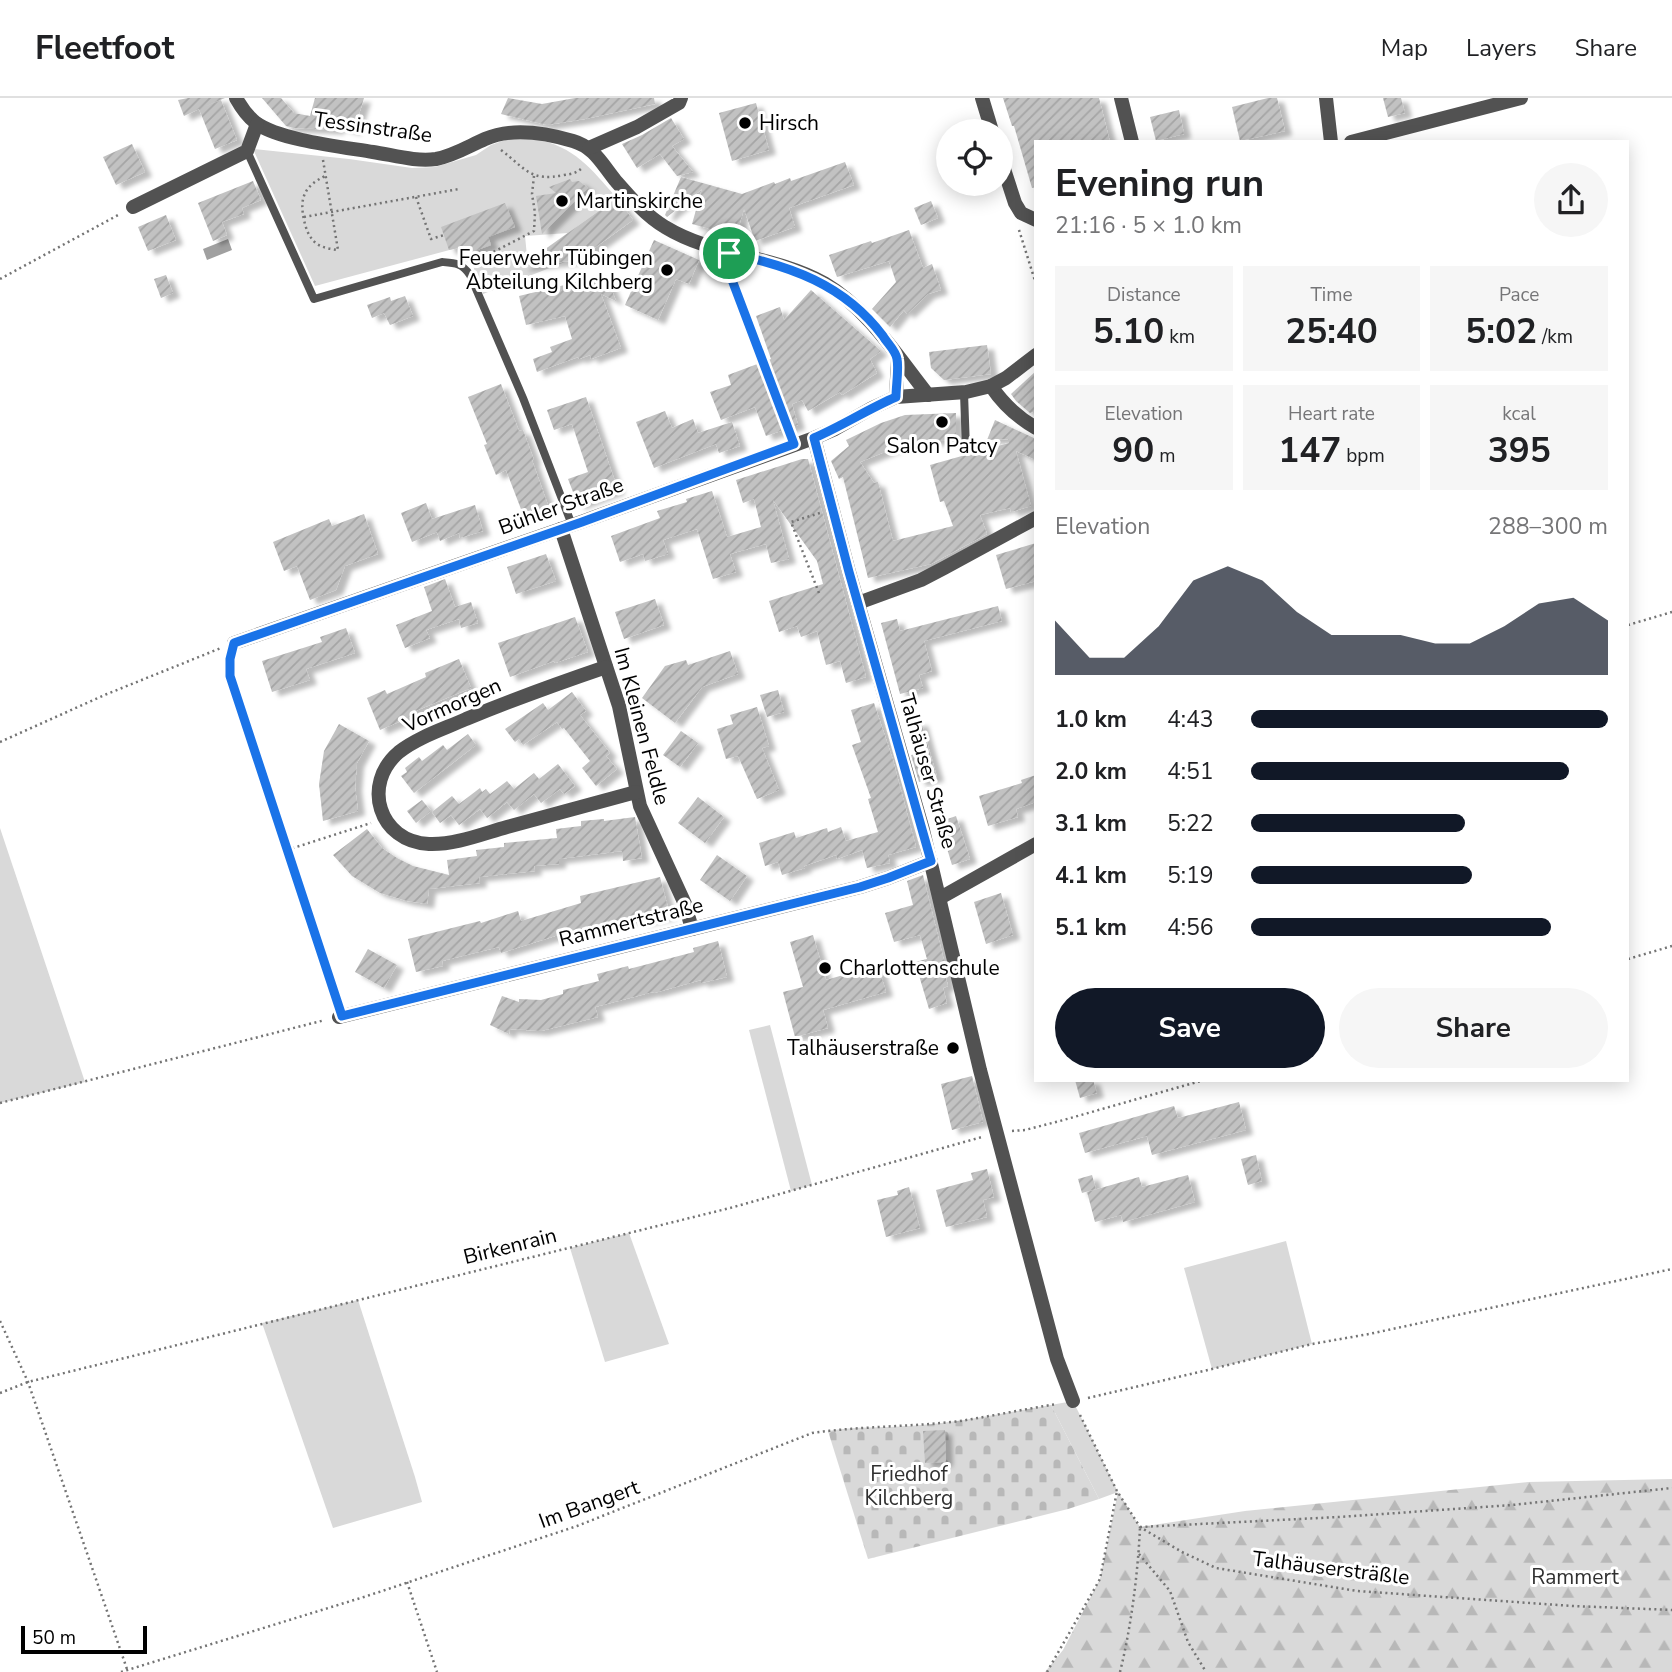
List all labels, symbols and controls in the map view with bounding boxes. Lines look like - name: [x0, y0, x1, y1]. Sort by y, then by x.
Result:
- text: Fleetfoot: [35, 26, 174, 71]
- text: Map: [1381, 32, 1428, 64]
- text: Layers: [1466, 32, 1537, 64]
- text: Share: [1575, 32, 1637, 64]
- street label: Tessinstraße: [312, 105, 434, 149]
- place label: Hirsch: [759, 109, 819, 137]
- marker: Hirsch: [737, 115, 753, 131]
- map controls: [936, 119, 1013, 196]
- button: locate: [936, 119, 1013, 196]
- text: Evening run: [1055, 158, 1264, 209]
- button: share: [1534, 163, 1608, 237]
- place label: Martinskirche: [576, 187, 703, 215]
- marker: Martinskirche: [554, 193, 570, 209]
- text: 21:16 · 5 × 1.0 km: [1055, 210, 1242, 241]
- pin: [699, 223, 759, 283]
- icon: arrive: [710, 234, 748, 272]
- place label: Feuerwehr Tübingen Abteilung Kilchberg: [459, 244, 653, 296]
- marker: Feuerwehr Tübingen Abteilung Kilchberg: [659, 262, 675, 278]
- text: Distance: [1107, 282, 1181, 308]
- text: Time: [1310, 282, 1353, 308]
- text: Pace: [1499, 282, 1539, 308]
- text: 5.10: [1093, 308, 1164, 355]
- text: 25:40: [1285, 308, 1378, 355]
- text: 5:02: [1465, 308, 1537, 355]
- text: km: [1164, 324, 1195, 350]
- text: /km: [1537, 324, 1573, 350]
- text: Elevation: [1104, 401, 1183, 427]
- text: Heart rate: [1288, 401, 1375, 427]
- text: kcal: [1502, 401, 1536, 427]
- marker: Salon Patcy: [934, 414, 950, 430]
- text: 90: [1112, 427, 1154, 474]
- text: 147: [1278, 427, 1341, 474]
- text: 395: [1488, 427, 1551, 474]
- place label: Salon Patcy: [887, 432, 998, 460]
- text: m: [1154, 443, 1175, 469]
- text: bpm: [1341, 443, 1385, 469]
- street label: Bühler Straße: [495, 470, 627, 542]
- text: Elevation: [1055, 511, 1150, 542]
- text: 288–300 m: [1488, 511, 1608, 542]
- street label: Im Kleinen Feldle: [607, 644, 677, 808]
- street label: Vormorgen: [397, 671, 506, 740]
- street label: Talhäuser Straße: [892, 690, 964, 852]
- text: 1.0 km: [1055, 704, 1127, 735]
- text: 4:43: [1167, 704, 1214, 735]
- text: 2.0 km: [1055, 756, 1127, 787]
- text: 4:51: [1167, 756, 1214, 787]
- text: 3.1 km: [1055, 808, 1127, 839]
- text: 5:22: [1167, 808, 1214, 839]
- text: 4.1 km: [1055, 860, 1127, 891]
- text: 5:19: [1167, 860, 1214, 891]
- street label: Rammertstraße: [556, 891, 706, 953]
- text: 5.1 km: [1055, 912, 1127, 943]
- text: 4:56: [1167, 912, 1214, 943]
- place label: Charlottenschule: [839, 954, 1000, 982]
- marker: Charlottenschule: [817, 960, 833, 976]
- button: Save: [1055, 988, 1325, 1068]
- button: Share: [1339, 988, 1608, 1068]
- place label: Talhäuserstraße: [787, 1034, 939, 1062]
- marker: Talhäuserstraße: [945, 1040, 961, 1056]
- street label: Birkenrain: [460, 1221, 560, 1271]
- park label: Friedhof Kilchberg: [865, 1460, 953, 1512]
- street label: Im Bangert: [535, 1473, 644, 1535]
- street label: Talhäusersträßle: [1251, 1544, 1411, 1592]
- park label: Rammert: [1531, 1563, 1619, 1591]
- scale bar: [21, 1623, 147, 1655]
- text: 50 m: [32, 1625, 76, 1651]

